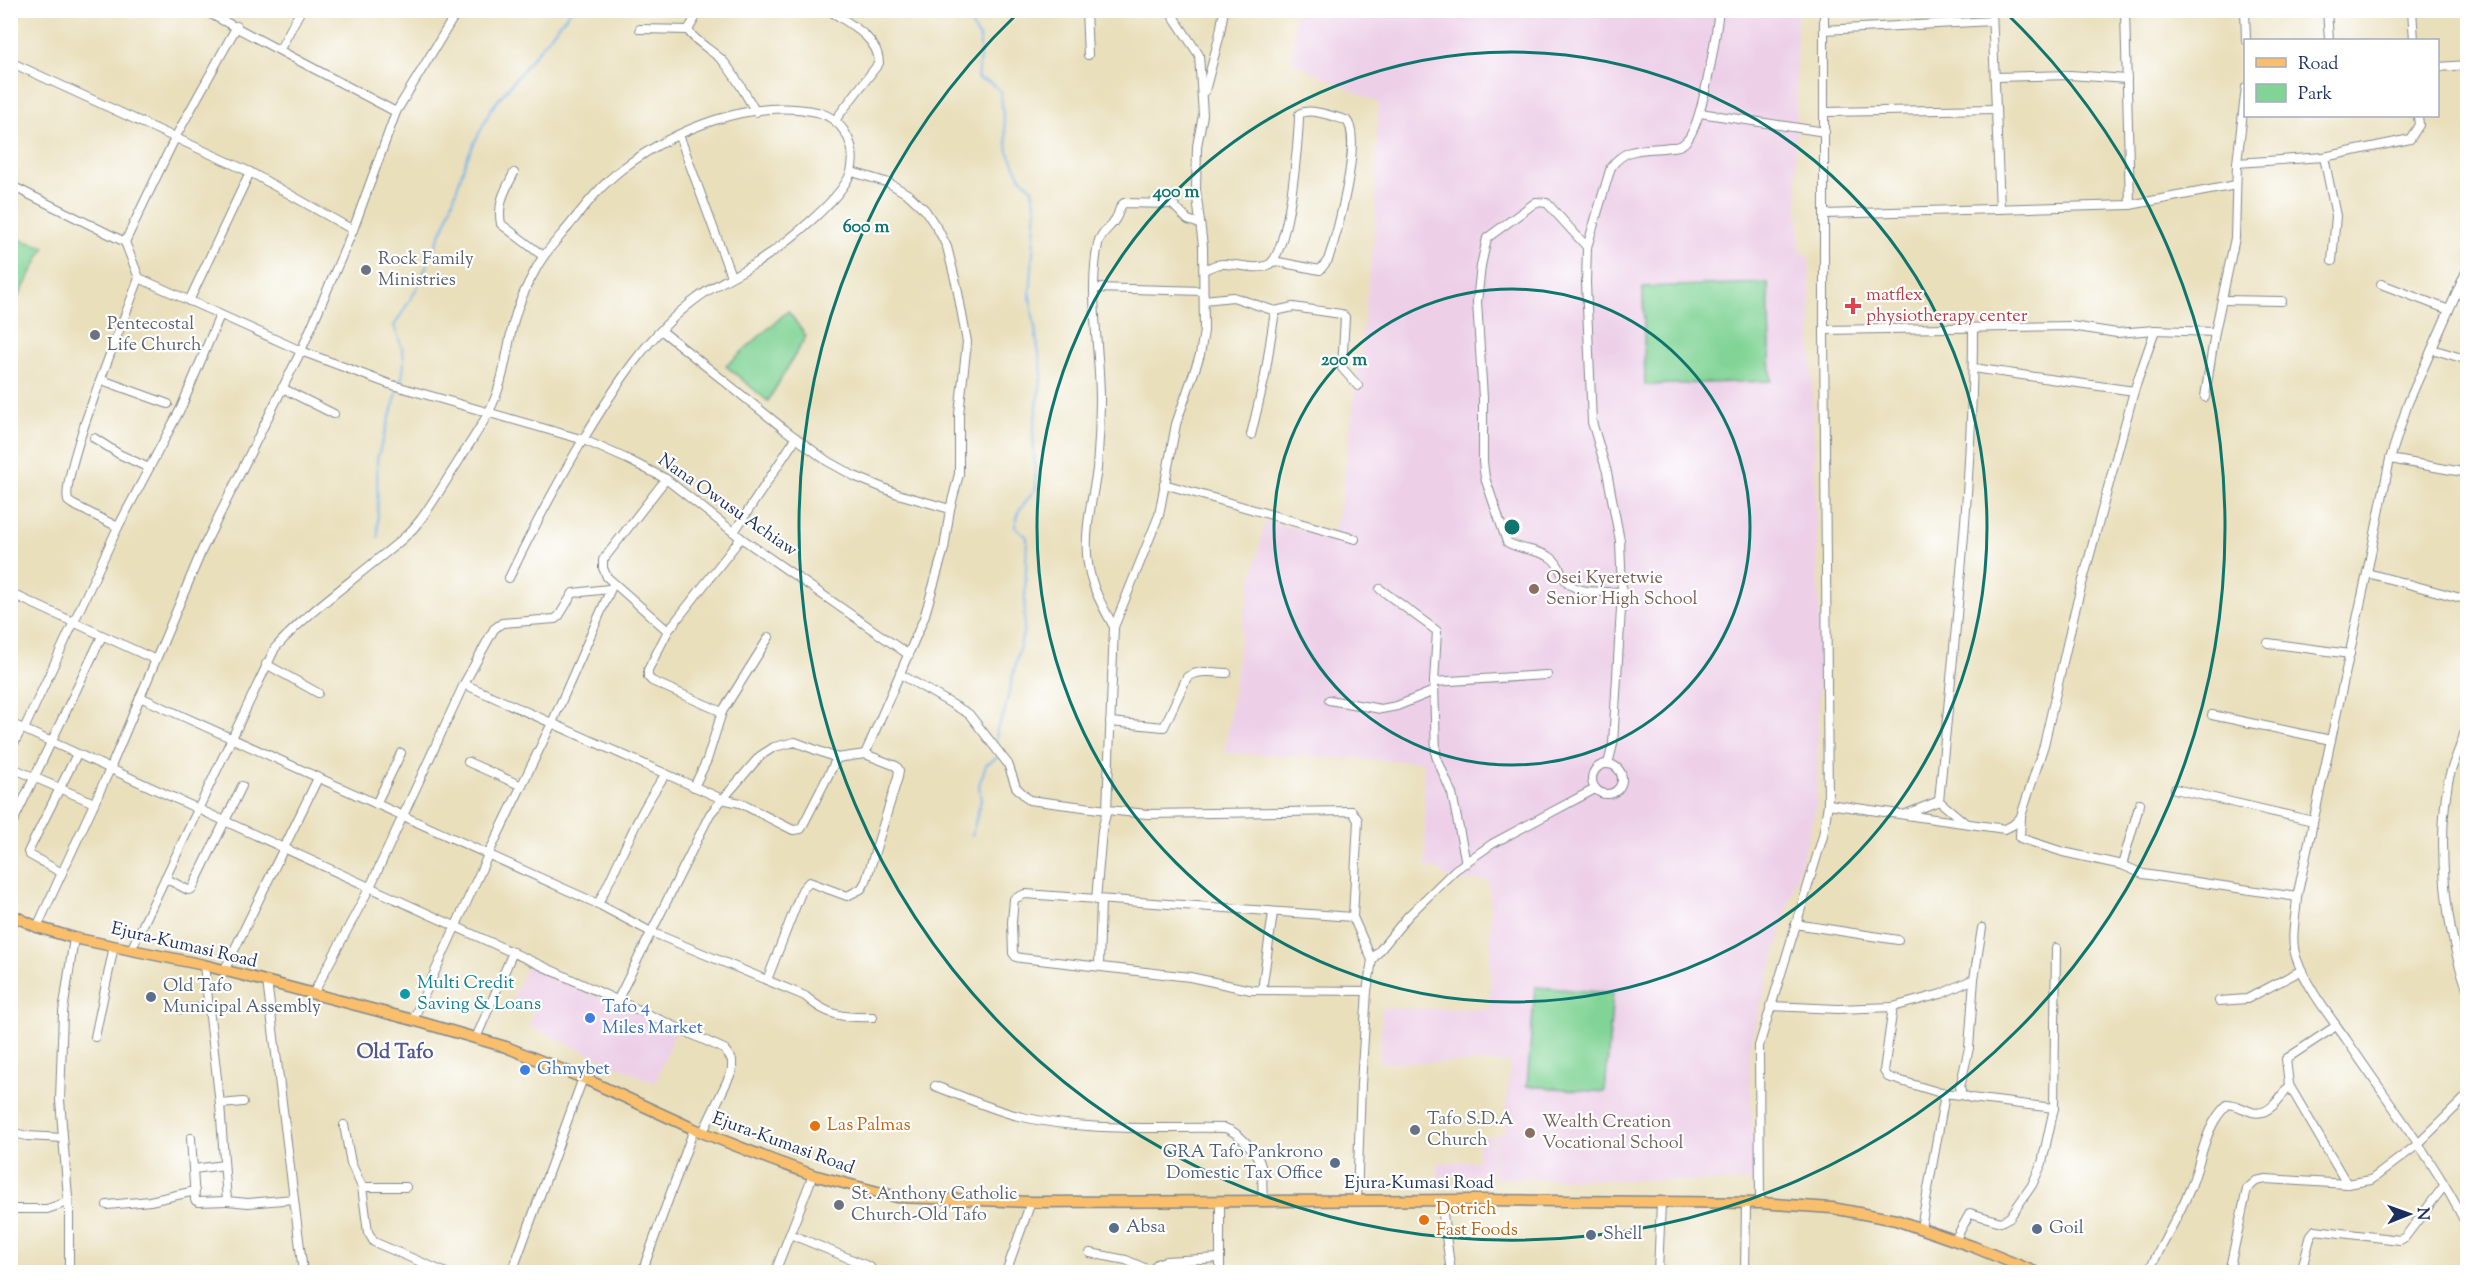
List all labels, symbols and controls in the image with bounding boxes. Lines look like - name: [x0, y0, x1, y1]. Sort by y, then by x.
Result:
- legend: [2244, 39, 2439, 117]
- text: Road: [2298, 52, 2338, 78]
- text: Park: [2298, 82, 2333, 108]
- text: 400 m: [1152, 180, 1199, 206]
- text: 600 m: [843, 215, 889, 241]
- place label: Rock Family Ministries: [378, 247, 474, 294]
- marker: Rock Family Ministries: [359, 263, 373, 277]
- place label: matflex physiotherapy center: [1866, 283, 2028, 330]
- marker: matflex physiotherapy center: [1844, 297, 1862, 315]
- place label: Pentecostal Life Church: [107, 312, 202, 359]
- marker: Pentecostal Life Church: [88, 328, 102, 342]
- text: 200 m: [1321, 348, 1367, 374]
- street label: Nana Owusu Achiaw: [652, 448, 802, 564]
- centre of rings: [1502, 517, 1522, 537]
- place label: Osei Kyeretwie Senior High School: [1546, 566, 1697, 613]
- marker: Osei Kyeretwie Senior High School: [1527, 582, 1541, 596]
- street label: Ejura-Kumasi Road: [108, 916, 260, 976]
- place label: Multi Credit Saving & Loans: [417, 971, 541, 1018]
- place label: Old Tafo Municipal Assembly: [163, 974, 321, 1021]
- marker: Multi Credit Saving & Loans: [398, 987, 412, 1001]
- marker: Old Tafo Municipal Assembly: [144, 990, 158, 1004]
- place label: Tafo 4 Miles Market: [602, 995, 703, 1042]
- marker: Tafo 4 Miles Market: [583, 1011, 597, 1025]
- district label: Old Tafo: [357, 1039, 434, 1068]
- place label: Ghmybet: [537, 1057, 610, 1083]
- marker: Ghmybet: [518, 1063, 532, 1077]
- street label: Ejura-Kumasi Road: [708, 1106, 858, 1182]
- place label: Tafo S.D.A Church: [1427, 1107, 1514, 1154]
- place label: Wealth Creation Vocational School: [1542, 1110, 1683, 1157]
- place label: Las Palmas: [827, 1113, 911, 1139]
- marker: Las Palmas: [808, 1119, 822, 1133]
- marker: Tafo S.D.A Church: [1408, 1123, 1422, 1137]
- marker: Wealth Creation Vocational School: [1523, 1126, 1537, 1140]
- place label: GRA Tafo Pankrono Domestic Tax Office: [1163, 1140, 1323, 1187]
- marker: GRA Tafo Pankrono Domestic Tax Office: [1328, 1156, 1342, 1170]
- street label: Ejura-Kumasi Road: [1344, 1171, 1494, 1197]
- place label: St. Anthony Catholic Church-Old Tafo: [851, 1182, 1017, 1229]
- north arrow: [2379, 1184, 2439, 1244]
- place label: Dotrich Fast Foods: [1436, 1197, 1518, 1244]
- marker: St. Anthony Catholic Church-Old Tafo: [832, 1198, 846, 1212]
- text: N: [2410, 1207, 2433, 1221]
- marker: Dotrich Fast Foods: [1417, 1213, 1431, 1227]
- place label: Absa: [1126, 1215, 1166, 1241]
- place label: Goil: [2049, 1216, 2084, 1242]
- marker: Absa: [1107, 1221, 1121, 1235]
- place label: Shell: [1603, 1222, 1642, 1248]
- marker: Goil: [2030, 1222, 2044, 1236]
- marker: Shell: [1584, 1228, 1598, 1242]

